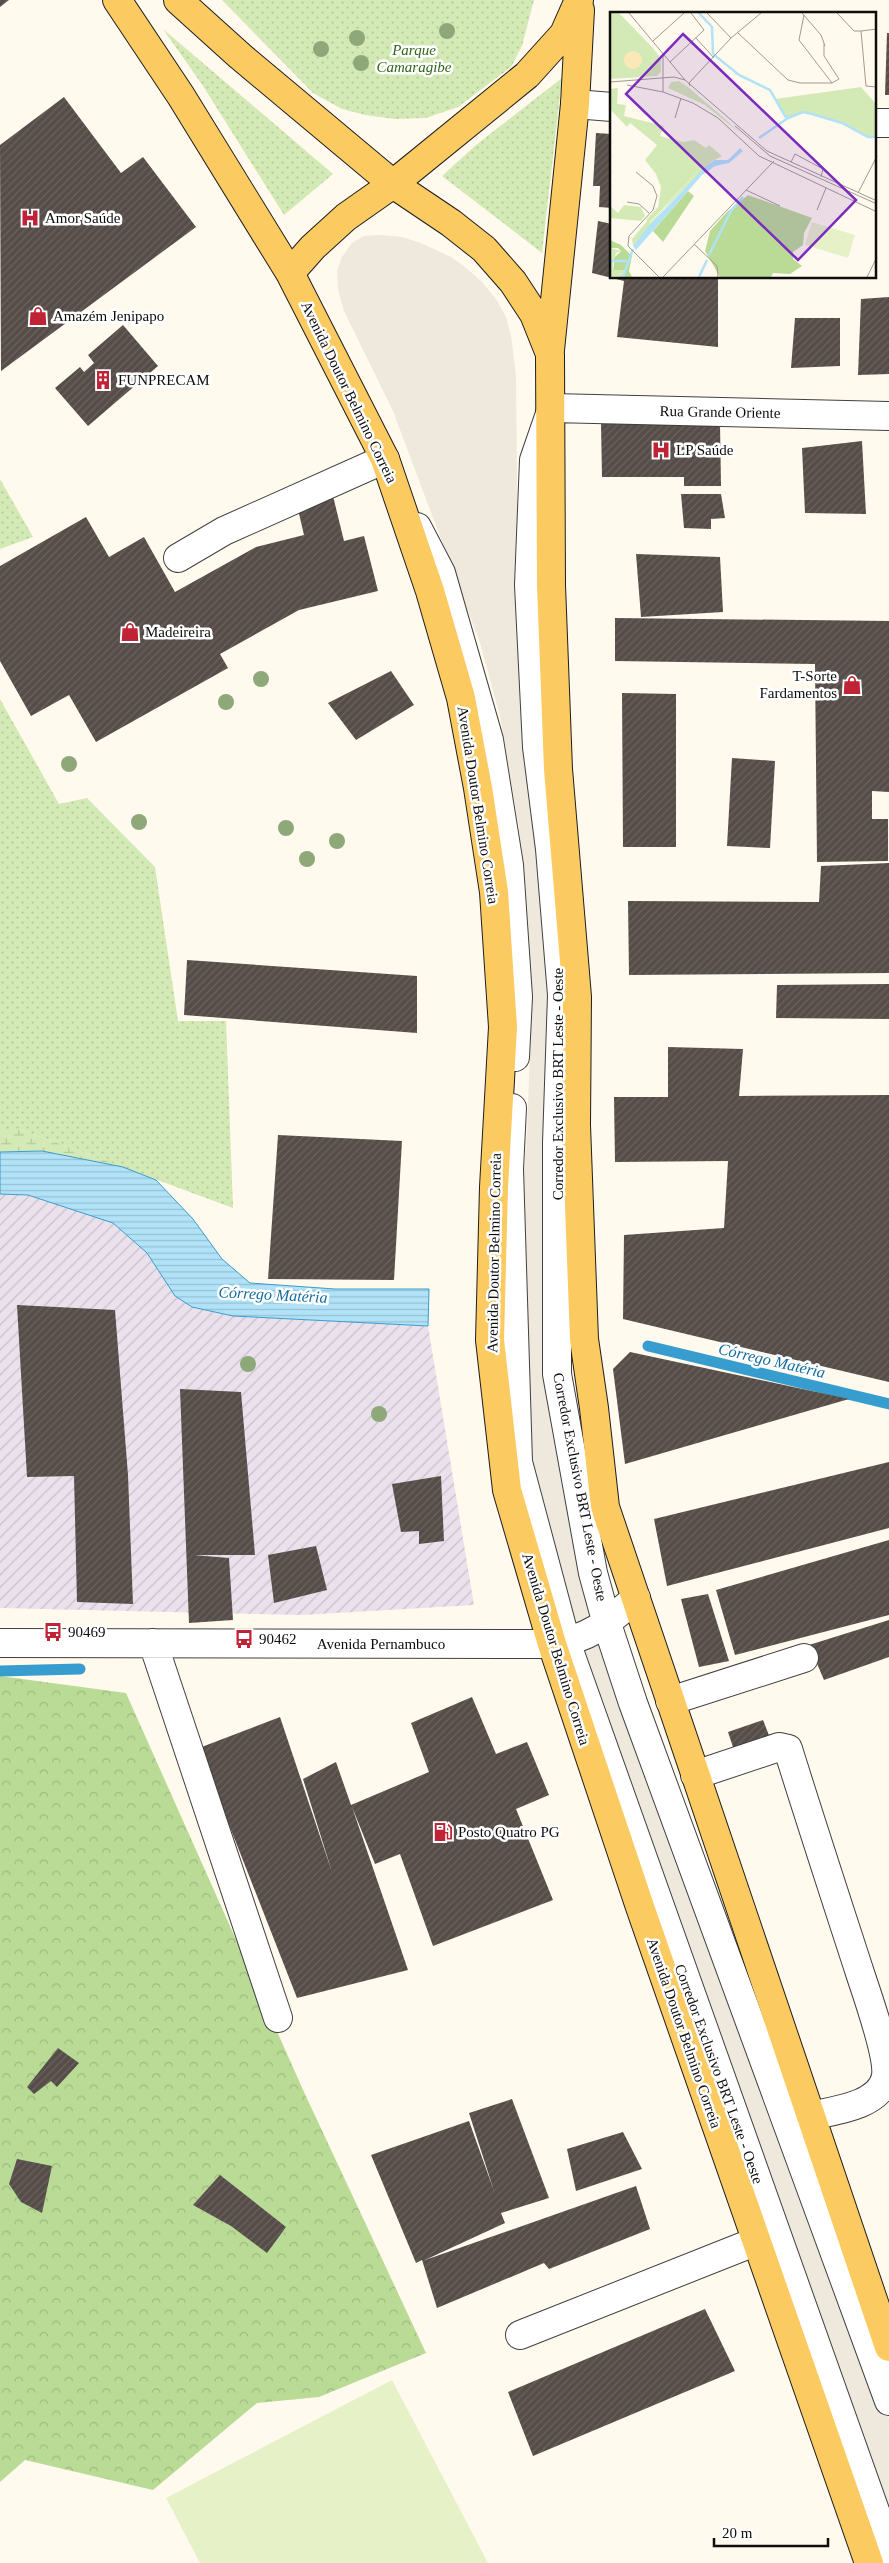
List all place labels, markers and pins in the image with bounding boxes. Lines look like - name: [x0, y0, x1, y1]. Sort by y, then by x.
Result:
- hospital icon: Amor Saúde: [19, 207, 41, 229]
- place label: Amor Saúde: [45, 210, 121, 226]
- shop icon: Amazém Jenipapo: [27, 305, 49, 327]
- place label: Amazém Jenipapo: [53, 308, 164, 324]
- building icon: FUNPRECAM: [92, 369, 114, 391]
- place label: FUNPRECAM: [118, 372, 210, 388]
- hospital icon: LP Saúde: [650, 439, 672, 461]
- place label: LP Saúde: [676, 442, 734, 458]
- shop icon: Madeireira: [119, 621, 141, 643]
- place label: Madeireira: [145, 624, 211, 640]
- place label: T-Sorte Fardamentos: [760, 668, 837, 701]
- shop icon: T-Sorte Fardamentos: [841, 674, 863, 696]
- bus stop icon: 90469: [42, 1621, 64, 1643]
- place label: 90469: [68, 1624, 106, 1640]
- bus stop icon: 90462: [233, 1628, 255, 1650]
- place label: 90462: [259, 1631, 297, 1647]
- fuel station icon: Posto Quatro PG: [432, 1821, 454, 1843]
- place label: Posto Quatro PG: [458, 1824, 560, 1840]

